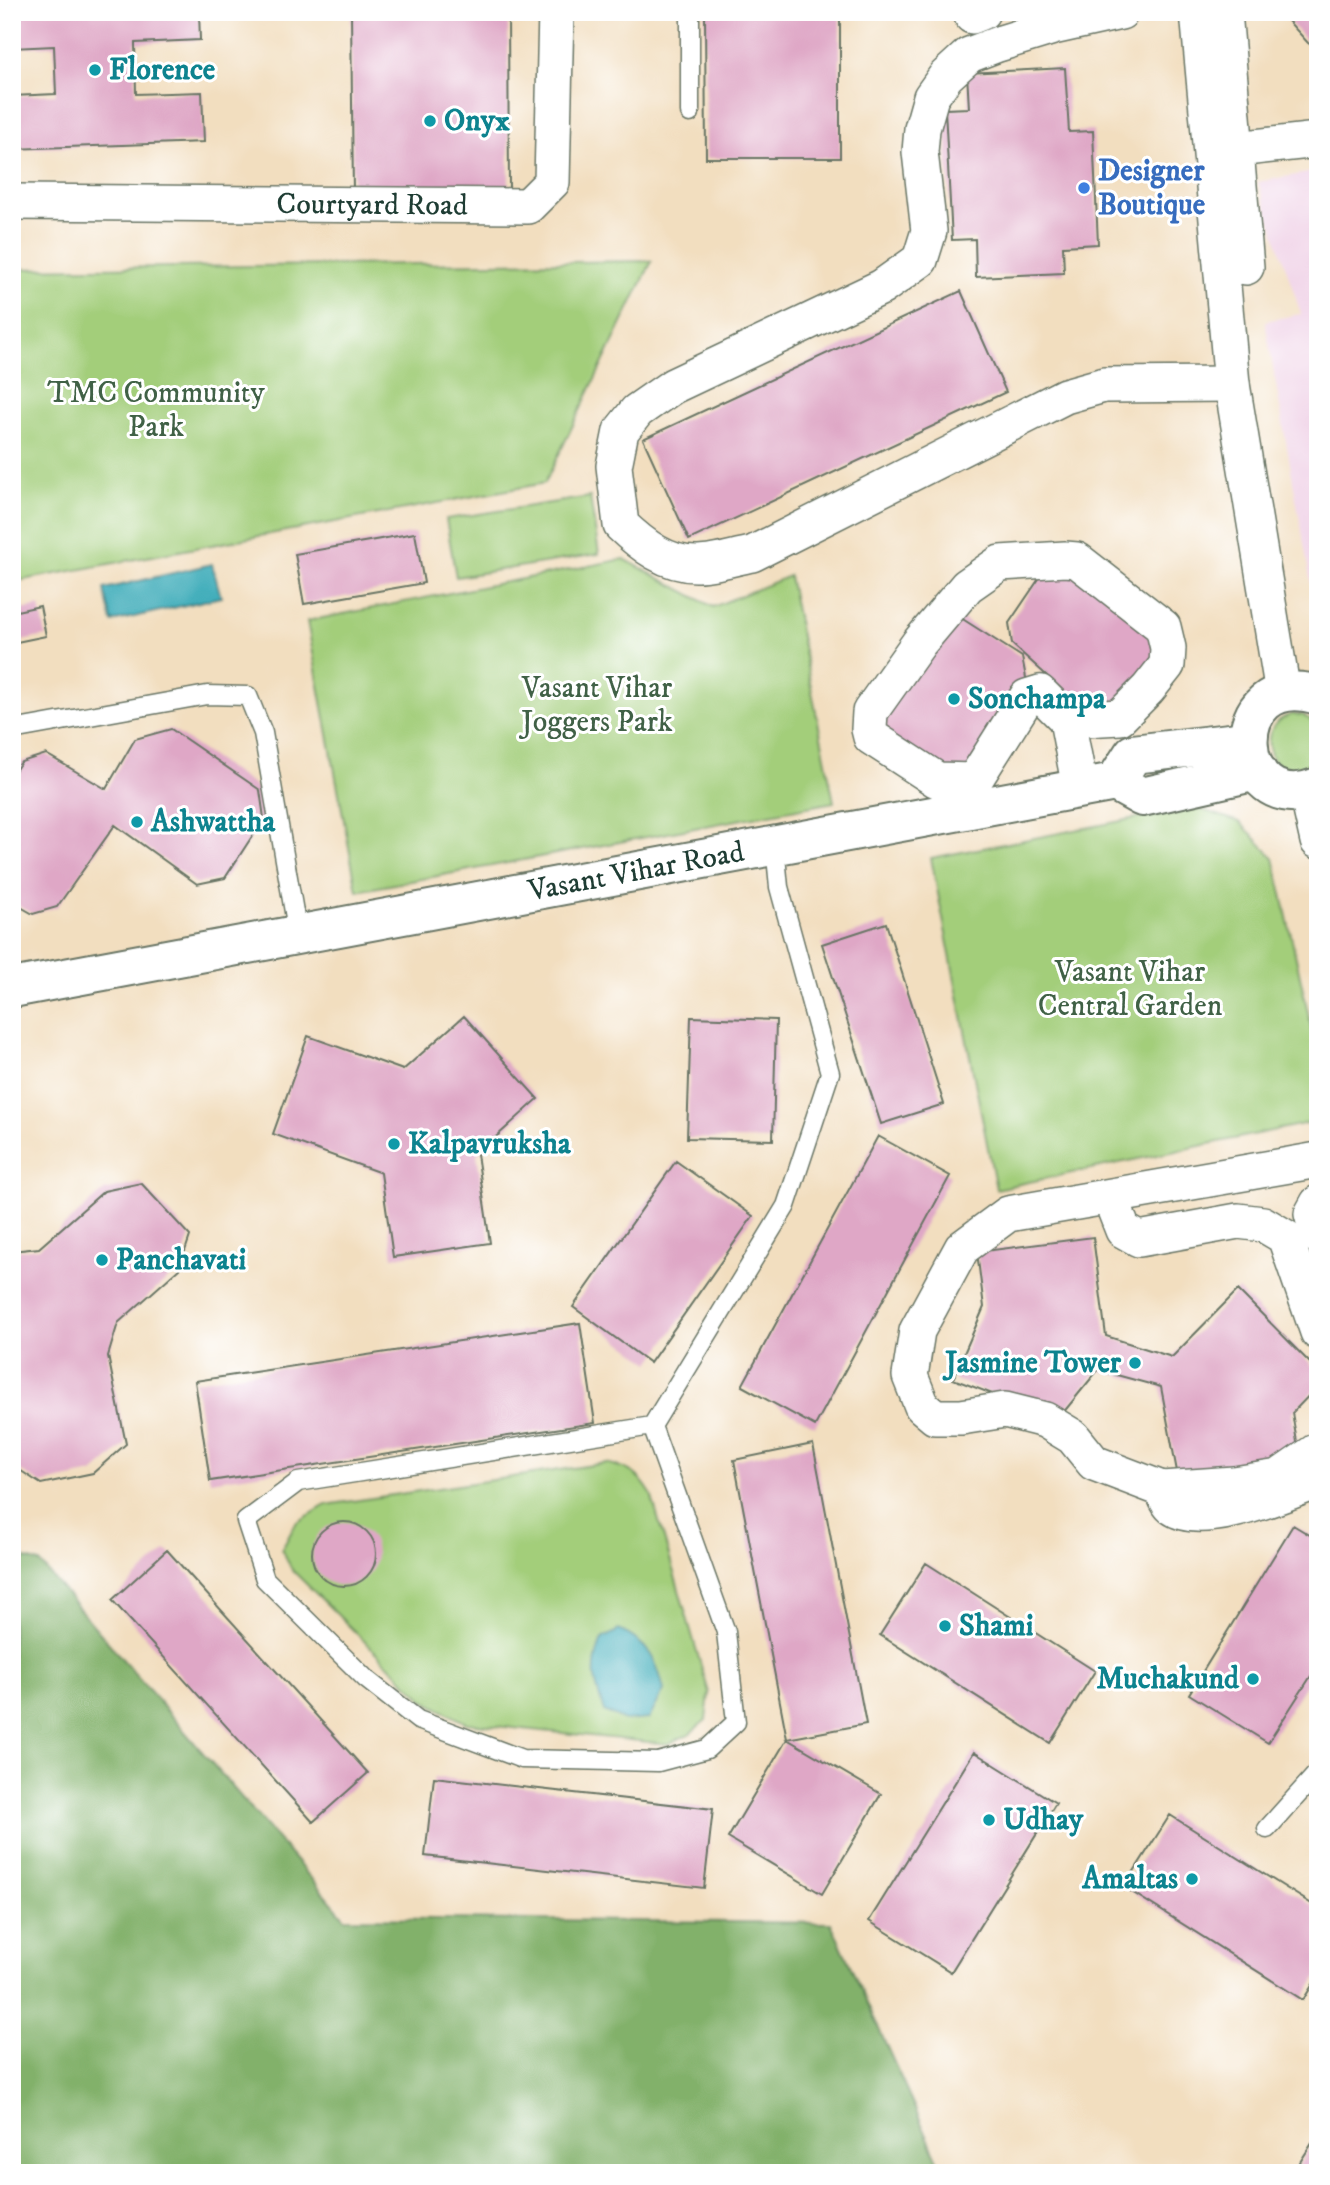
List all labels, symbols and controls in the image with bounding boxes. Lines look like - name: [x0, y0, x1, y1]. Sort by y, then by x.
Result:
- place label: Florence: [109, 52, 216, 89]
- marker: Florence: [87, 62, 103, 78]
- place label: Onyx: [444, 103, 510, 140]
- marker: Onyx: [422, 113, 438, 129]
- place label: Designer Boutique: [1098, 153, 1206, 224]
- marker: Designer Boutique: [1076, 180, 1092, 196]
- street label: Courtyard Road: [276, 186, 468, 224]
- park label: TMC Community Park: [47, 375, 265, 446]
- park label: Vasant Vihar Joggers Park: [518, 670, 673, 741]
- place label: Sonchampa: [968, 681, 1107, 718]
- marker: Sonchampa: [946, 691, 962, 707]
- place label: Ashwattha: [150, 804, 277, 841]
- marker: Ashwattha: [129, 814, 145, 830]
- street label: Vasant Vihar Road: [524, 833, 747, 910]
- park label: Vasant Vihar Central Garden: [1038, 954, 1223, 1025]
- place label: Kalpavruksha: [408, 1126, 572, 1163]
- marker: Kalpavruksha: [386, 1136, 402, 1152]
- place label: Panchavati: [116, 1242, 247, 1279]
- marker: Panchavati: [94, 1252, 110, 1268]
- place label: Jasmine Tower: [942, 1345, 1122, 1382]
- marker: Jasmine Tower: [1127, 1355, 1143, 1371]
- place label: Shami: [959, 1608, 1034, 1645]
- marker: Shami: [937, 1618, 953, 1634]
- place label: Muchakund: [1096, 1661, 1240, 1698]
- marker: Muchakund: [1245, 1671, 1261, 1687]
- place label: Udhay: [1003, 1802, 1084, 1839]
- marker: Udhay: [981, 1812, 997, 1828]
- place label: Amaltas: [1081, 1861, 1178, 1898]
- marker: Amaltas: [1184, 1871, 1200, 1887]

